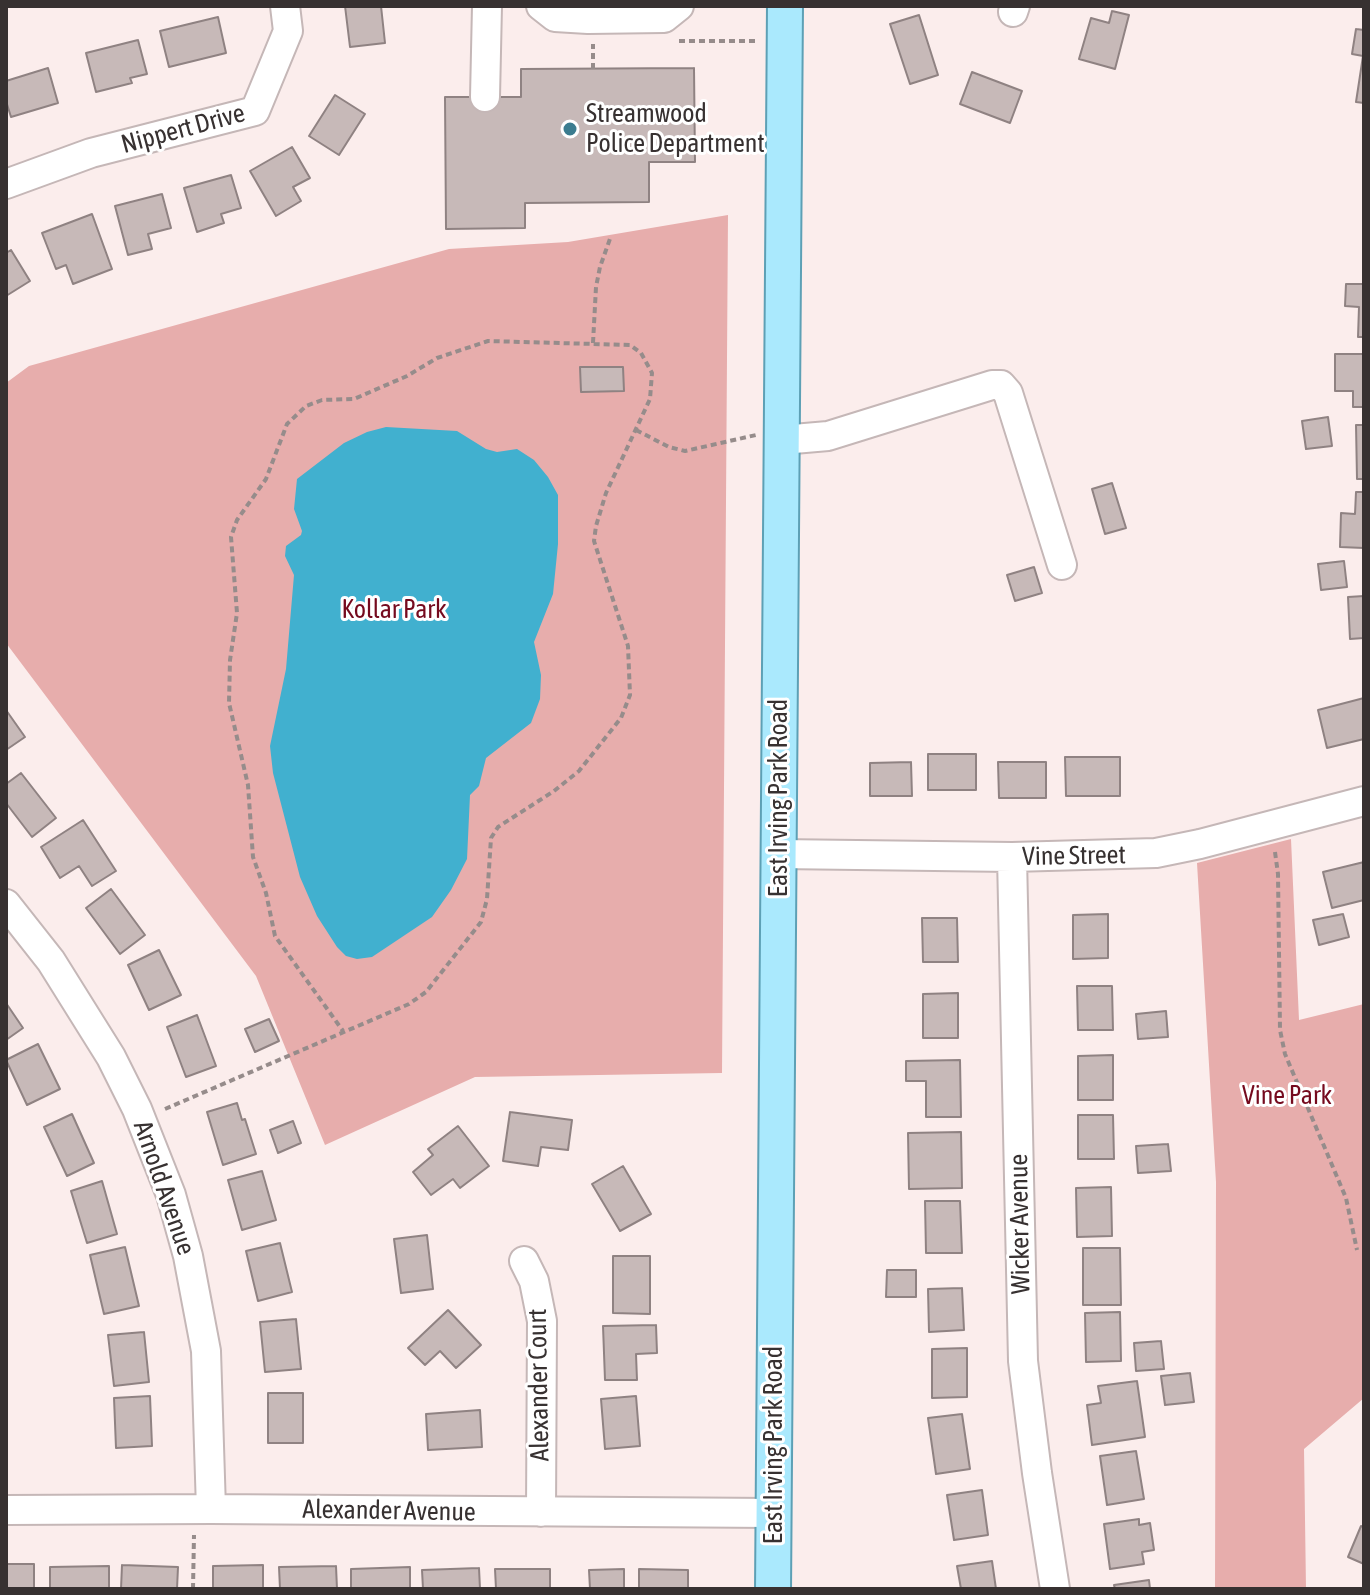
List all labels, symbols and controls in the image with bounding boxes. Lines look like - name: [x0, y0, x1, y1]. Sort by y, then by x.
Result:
- street label: Nippert Drive: [118, 98, 248, 160]
- place label: Streamwood Police Department: [586, 98, 765, 160]
- marker: Streamwood Police Department: [561, 120, 579, 138]
- park label: Kollar Park: [342, 594, 446, 626]
- street label: East Irving Park Road: [763, 699, 795, 897]
- street label: Vine Street: [1022, 839, 1126, 873]
- park label: Vine Park: [1242, 1080, 1332, 1112]
- street label: Arnold Avenue: [127, 1117, 201, 1259]
- street label: Wicker Avenue: [1003, 1154, 1037, 1294]
- street label: Alexander Court: [522, 1308, 556, 1462]
- street label: East Irving Park Road: [758, 1346, 790, 1544]
- street label: Alexander Avenue: [302, 1494, 476, 1528]

